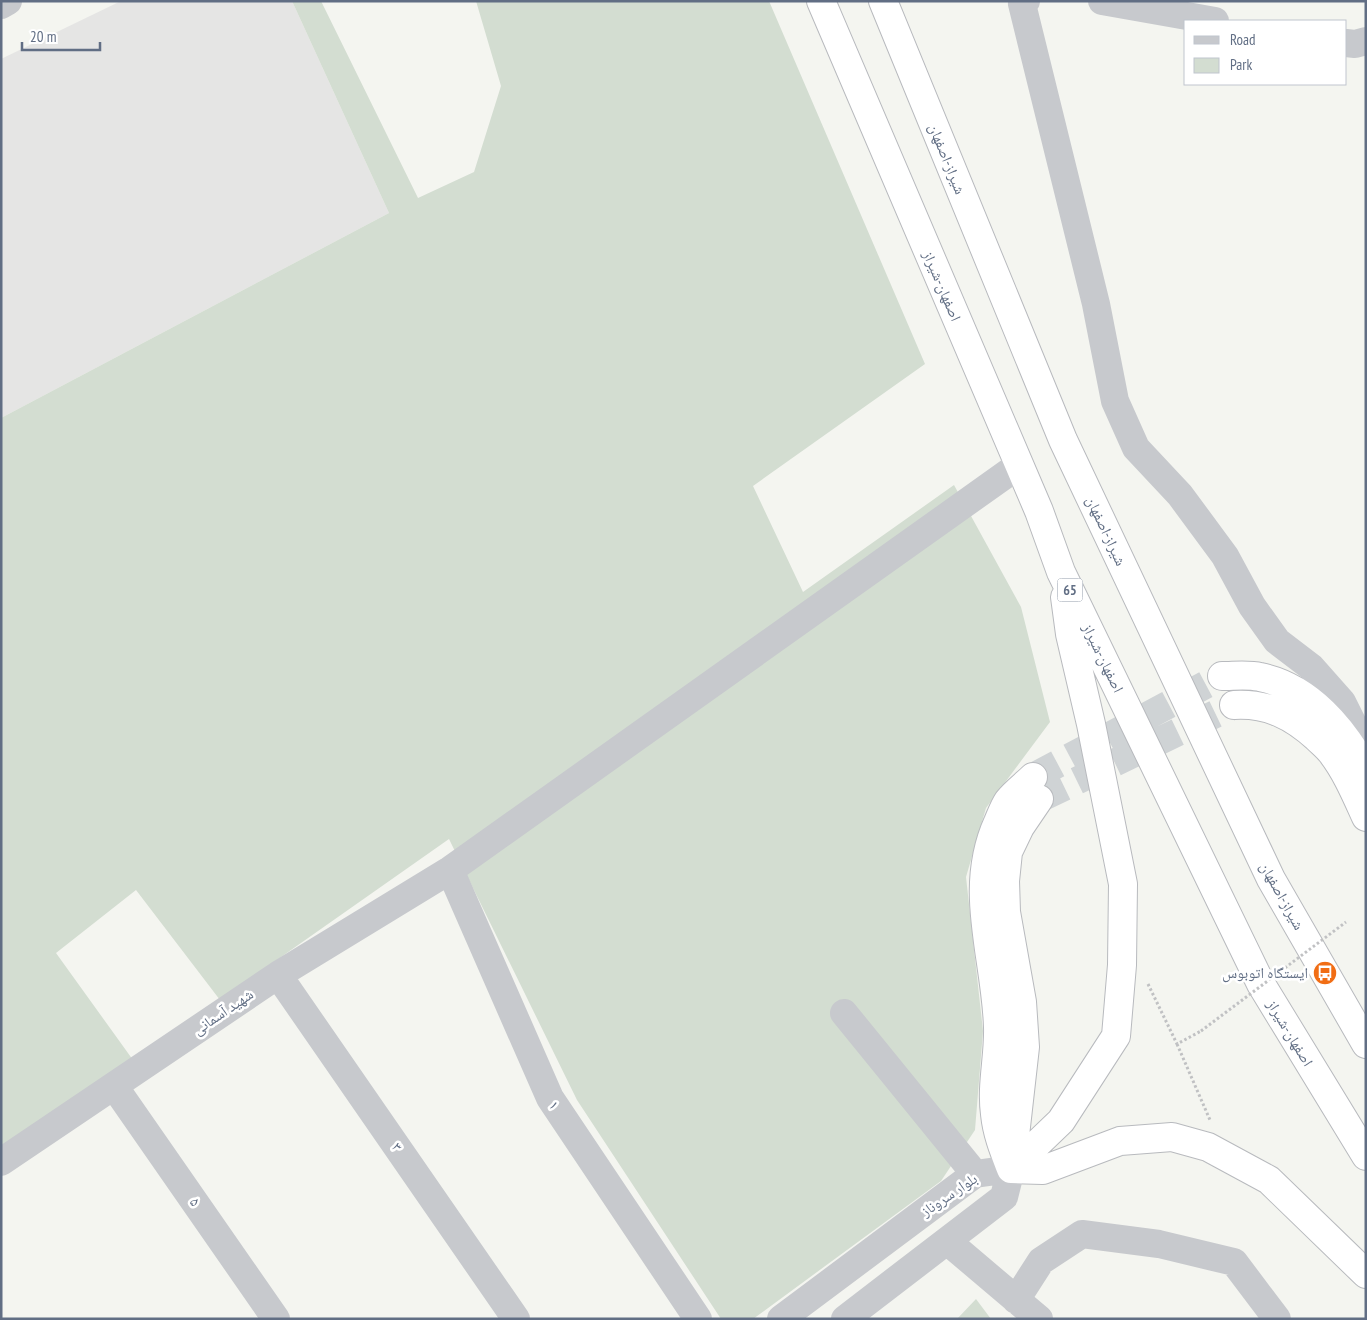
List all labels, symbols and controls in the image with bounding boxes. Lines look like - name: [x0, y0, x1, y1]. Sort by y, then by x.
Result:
- scale bar: [22, 20, 100, 52]
- legend: [1184, 20, 1347, 85]
- text: 20 m: [30, 27, 56, 46]
- text: Road: [1230, 30, 1256, 49]
- text: Park: [1230, 55, 1252, 74]
- street label: شیراز-اصفهان: [924, 121, 970, 197]
- street label: اصفهان-شیراز: [918, 247, 966, 324]
- street label: شیراز-اصفهان: [1081, 493, 1131, 569]
- road number: 65: [1058, 578, 1082, 602]
- street label: اصفهان-شیراز: [1077, 619, 1128, 696]
- street label: شیراز-اصفهان: [1255, 859, 1309, 934]
- bus stop icon: ایستگاه اتوبوس: [1312, 960, 1338, 986]
- place label: ایستگاه اتوبوس: [1222, 963, 1308, 983]
- street label: شهید آسمانی: [189, 984, 257, 1040]
- street label: اصفهان-شیراز: [1262, 995, 1318, 1070]
- street label: ۱: [545, 1097, 564, 1113]
- street label: ۳: [388, 1138, 407, 1155]
- street label: بلوار سروناز: [916, 1169, 981, 1221]
- street label: ۵: [186, 1193, 205, 1210]

